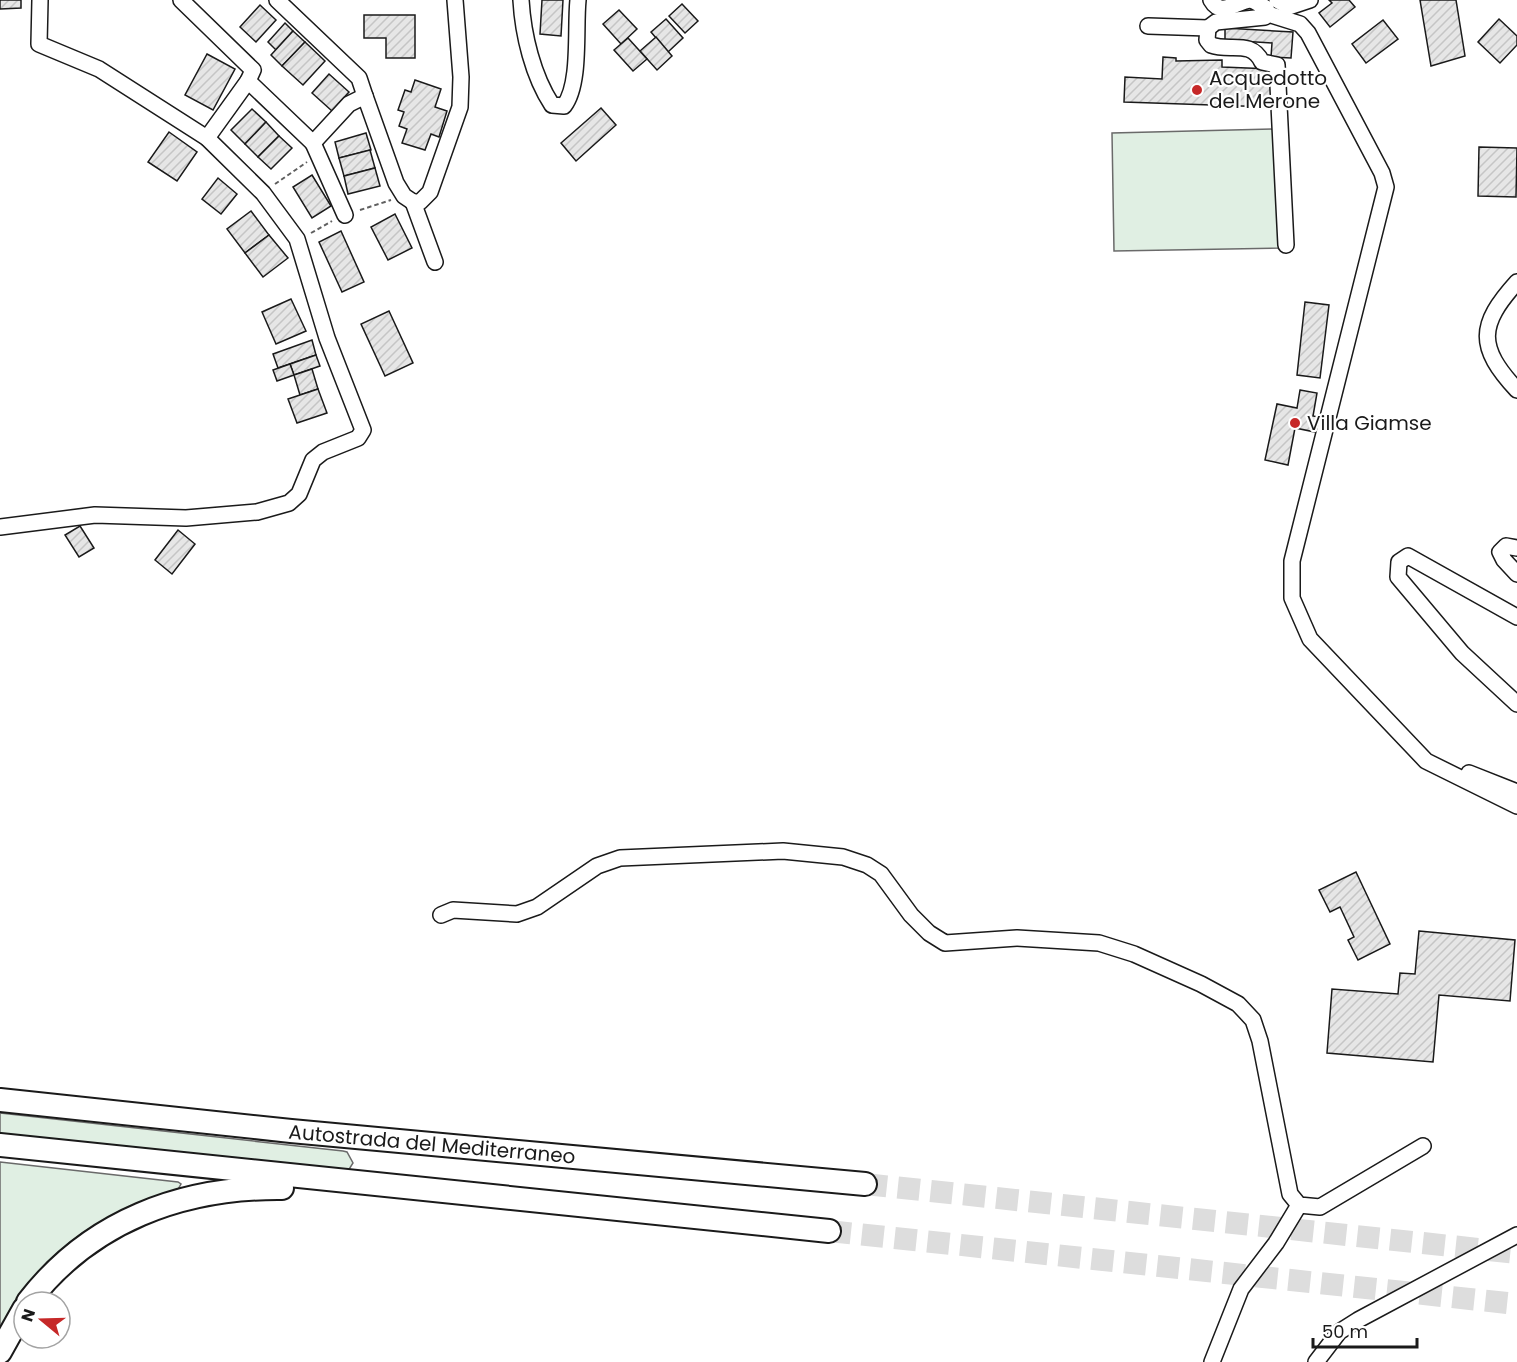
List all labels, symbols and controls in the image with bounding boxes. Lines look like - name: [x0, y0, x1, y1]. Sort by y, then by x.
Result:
- place label: Acquedotto del Merone: [1209, 64, 1327, 115]
- marker: Acquedotto del Merone: [1190, 83, 1204, 97]
- place label: Villa Giamse: [1307, 409, 1432, 437]
- marker: Villa Giamse: [1288, 416, 1302, 430]
- street label: Autostrada del Mediterraneo: [287, 1118, 577, 1170]
- north arrow: [12, 1290, 72, 1350]
- text: N: [15, 1306, 41, 1325]
- scale bar: [1313, 1311, 1416, 1349]
- text: 50 m: [1322, 1319, 1368, 1344]

